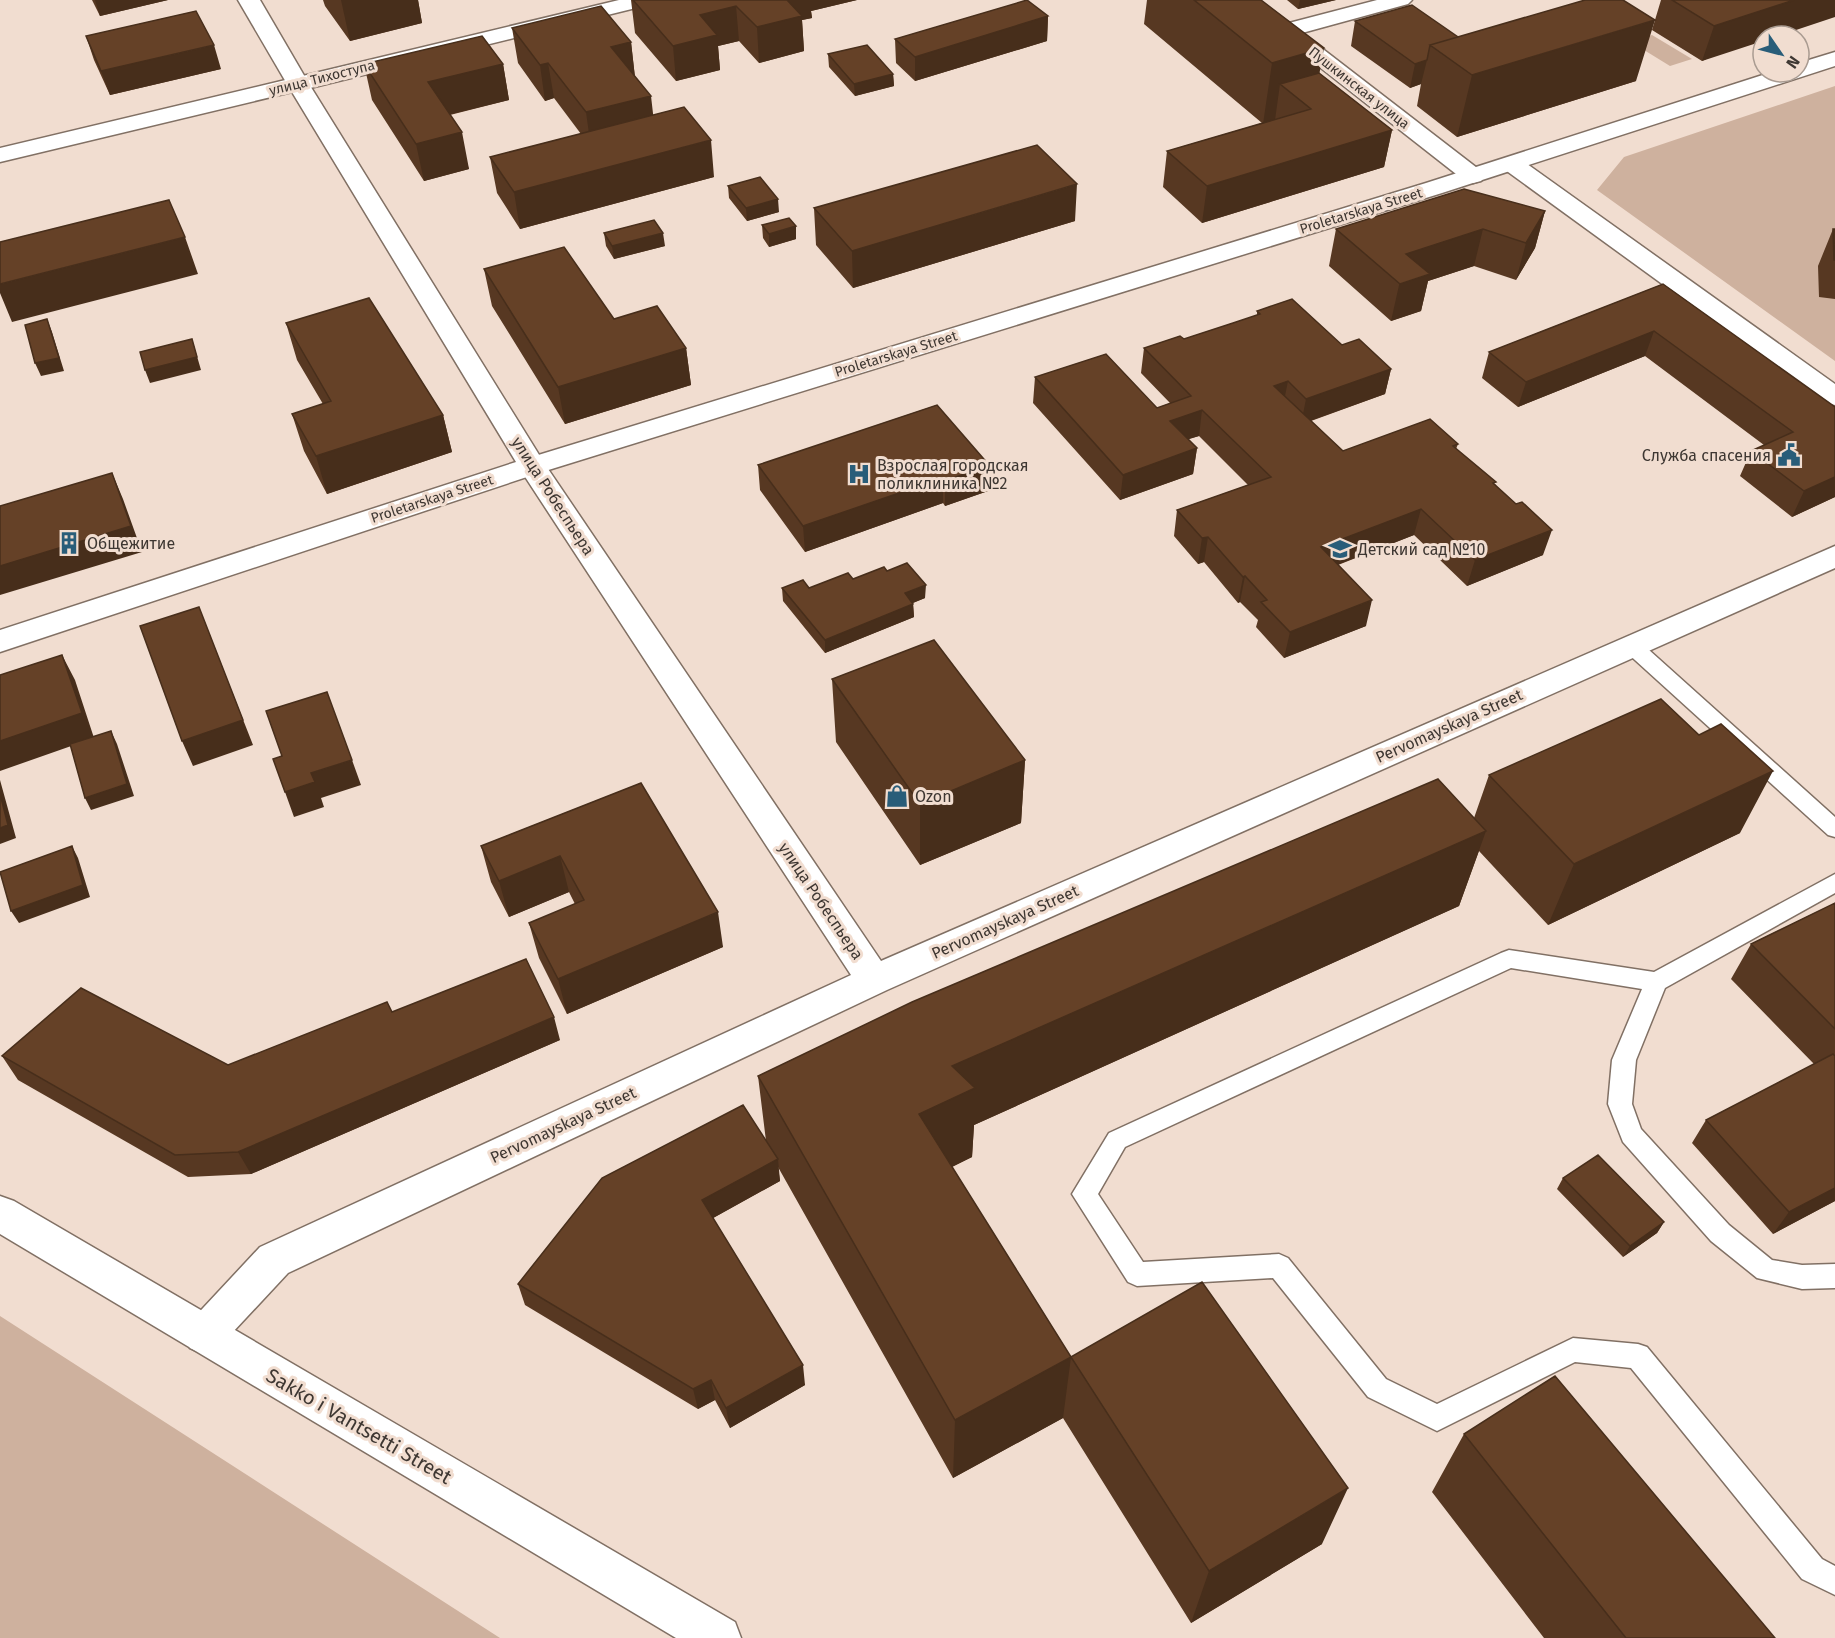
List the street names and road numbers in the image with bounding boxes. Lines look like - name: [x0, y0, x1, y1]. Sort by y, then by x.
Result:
- street label: Пушкинская улица: [1305, 43, 1413, 133]
- street label: улица Тихоступа: [267, 57, 377, 99]
- street label: Proletarskaya Street: [1298, 184, 1425, 238]
- street label: Proletarskaya Street: [833, 327, 960, 381]
- street label: улица Робеспьера: [508, 433, 598, 559]
- street label: Proletarskaya Street: [369, 471, 496, 527]
- street label: Pervomayskaya Street: [1373, 685, 1526, 767]
- street label: улица Робеспьера: [775, 839, 867, 963]
- street label: Pervomayskaya Street: [929, 881, 1082, 963]
- street label: Pervomayskaya Street: [487, 1083, 639, 1167]
- street label: Sakko i Vantsetti Street: [262, 1363, 457, 1489]

